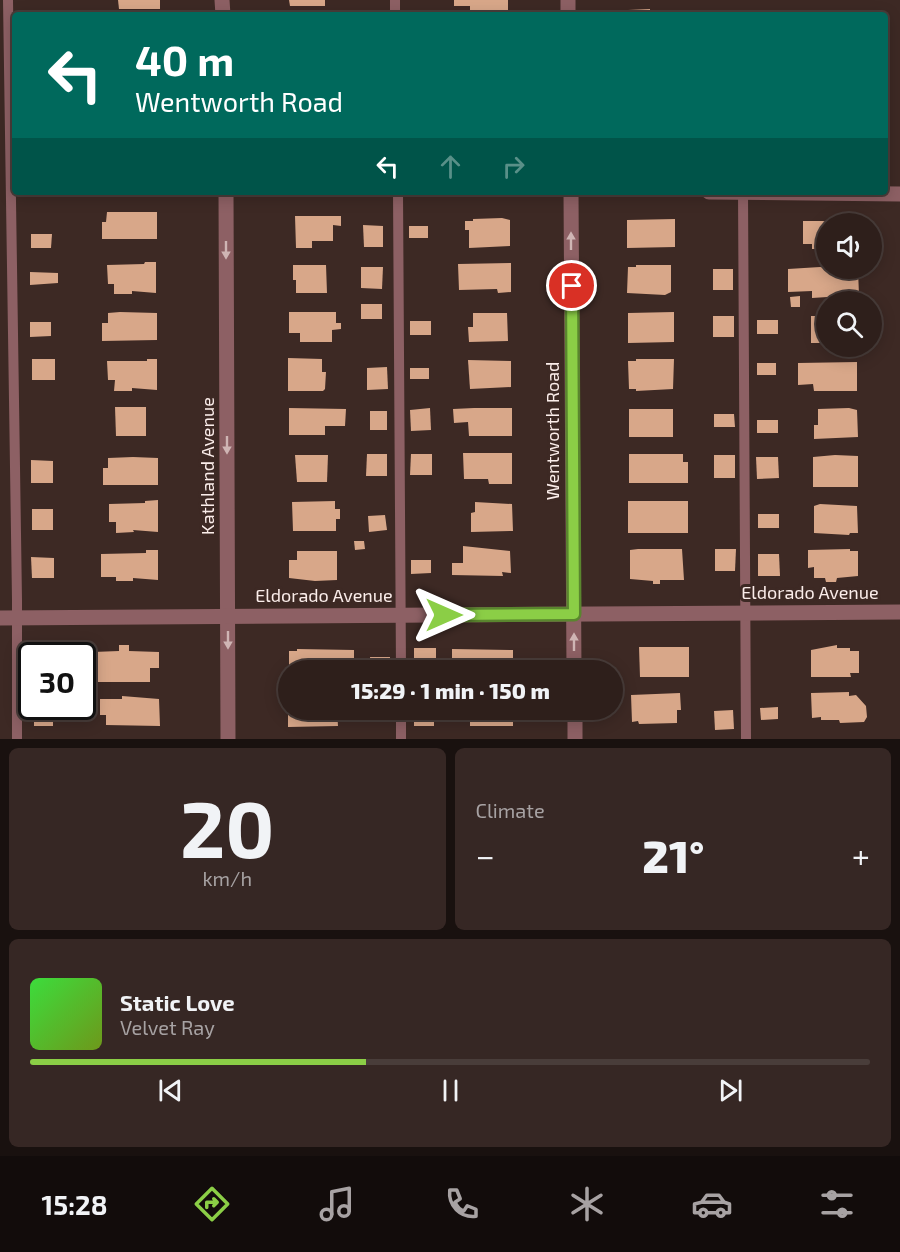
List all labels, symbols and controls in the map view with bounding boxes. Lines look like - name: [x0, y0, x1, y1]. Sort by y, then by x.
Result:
- text: 40 m: [135, 34, 234, 84]
- icon: left: [36, 36, 114, 114]
- text: Wentworth Road: [135, 85, 343, 117]
- icon: left: [371, 150, 404, 183]
- icon: ahead: [434, 150, 467, 183]
- icon: right: [497, 150, 530, 183]
- map controls: [816, 213, 882, 357]
- button: sound: [816, 213, 882, 279]
- one-way arrow: [567, 231, 576, 250]
- one-way arrow: [221, 241, 231, 260]
- pin: [546, 260, 597, 311]
- icon: arrive: [555, 269, 588, 302]
- button: search: [816, 291, 882, 357]
- street label: Wentworth Road: [541, 362, 563, 500]
- street label: Kathland Avenue: [196, 397, 218, 535]
- one-way arrow: [222, 436, 232, 455]
- street label: Eldorado Avenue: [741, 581, 879, 603]
- position arrow: [412, 583, 476, 647]
- street label: Eldorado Avenue: [255, 584, 393, 606]
- one-way arrow: [223, 631, 233, 650]
- one-way arrow: [569, 633, 579, 652]
- speed limit sign: 30: [18, 642, 96, 720]
- text: 15:29 · 1 min · 150 m: [351, 677, 550, 703]
- text: 20: [180, 780, 275, 874]
- text: Climate: [476, 798, 545, 822]
- text: 21°: [642, 828, 704, 882]
- text: −: [476, 835, 495, 875]
- text: +: [852, 835, 870, 875]
- text: km/h: [202, 866, 252, 890]
- text: Static Love: [120, 989, 235, 1015]
- text: Velvet Ray: [120, 1015, 215, 1039]
- icon: previous: [154, 1074, 187, 1107]
- icon: pause: [434, 1074, 467, 1107]
- icon: next: [714, 1074, 747, 1107]
- icon: directions: [191, 1183, 233, 1225]
- icon: music: [316, 1183, 358, 1225]
- icon: phone: [441, 1183, 483, 1225]
- icon: climate: [566, 1183, 608, 1225]
- icon: car: [691, 1183, 733, 1225]
- icon: filters: [816, 1183, 858, 1225]
- text: 15:28: [42, 1188, 108, 1220]

